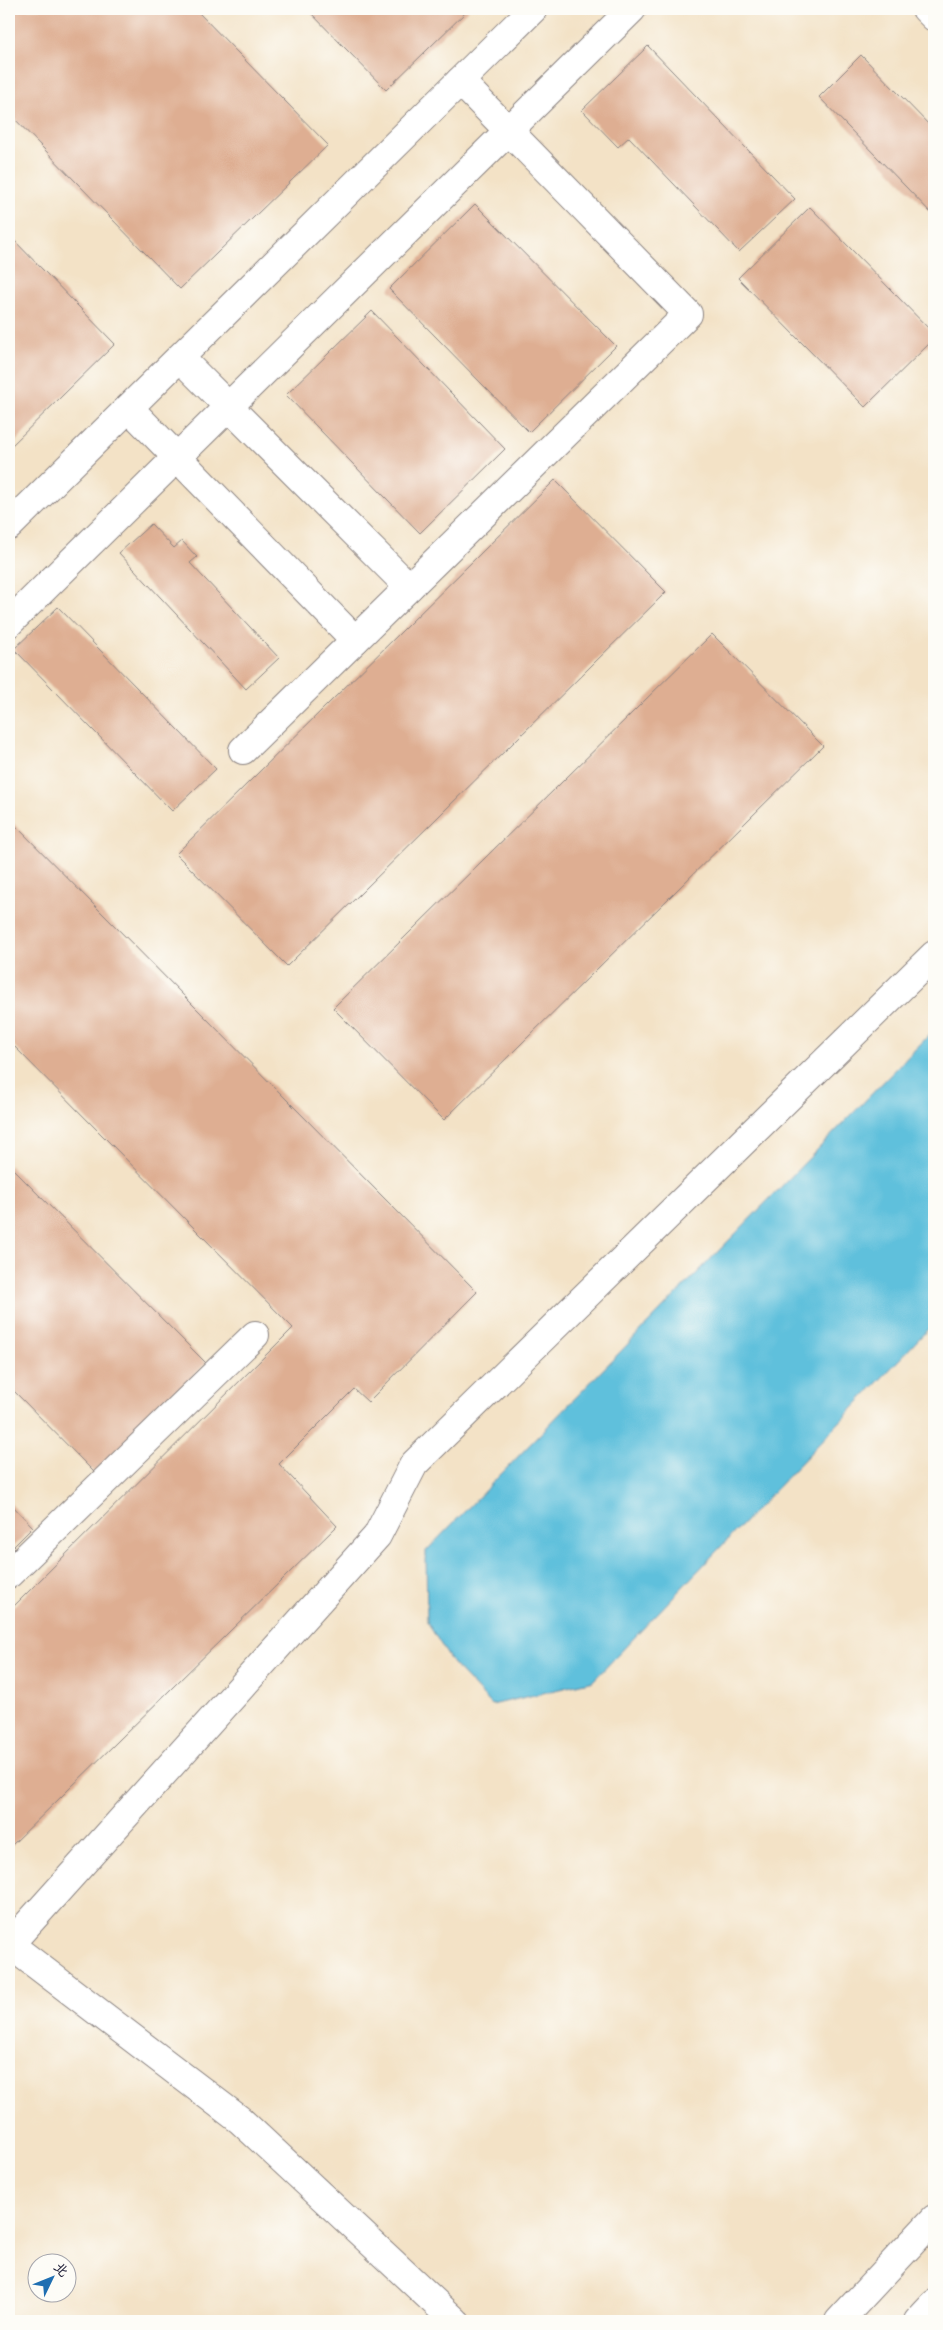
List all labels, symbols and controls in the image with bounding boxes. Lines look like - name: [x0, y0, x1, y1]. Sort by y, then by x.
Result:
- north arrow: [28, 2252, 78, 2302]
- text: 北: [49, 2258, 73, 2282]

